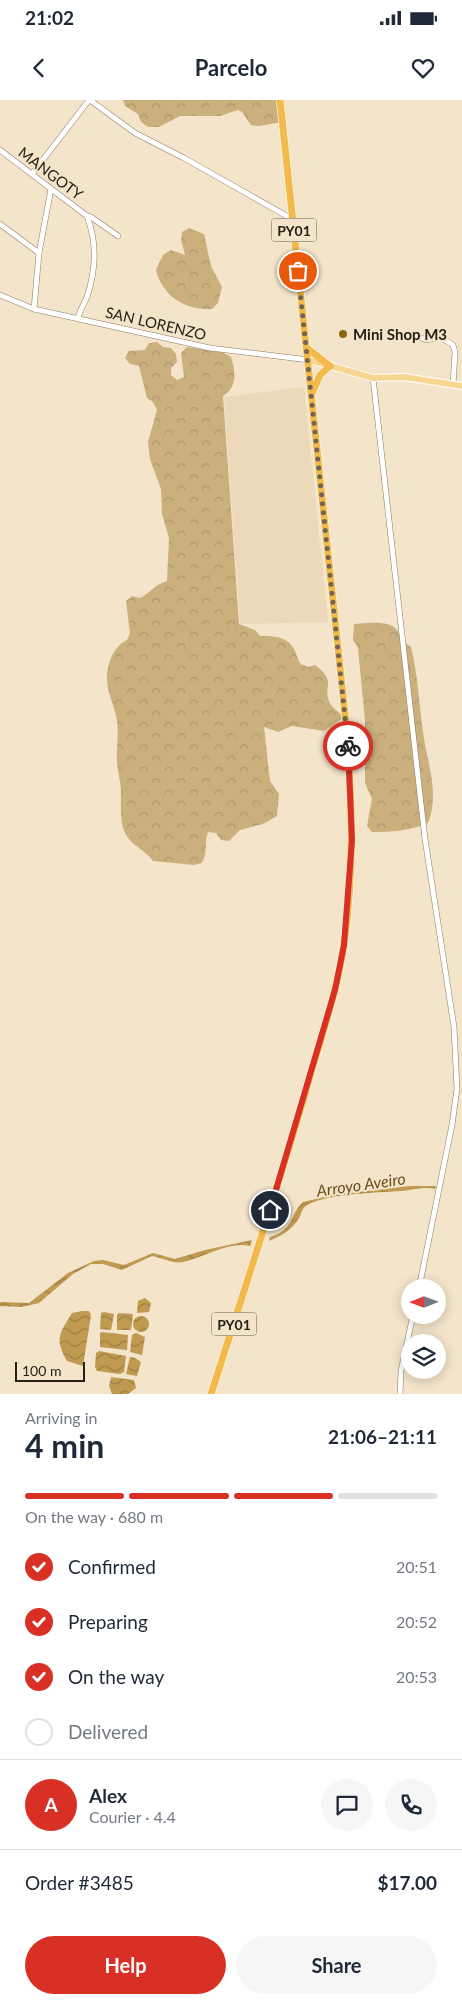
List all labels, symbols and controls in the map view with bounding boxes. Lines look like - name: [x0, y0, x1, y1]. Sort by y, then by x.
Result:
- text: 21:02: [25, 6, 74, 29]
- icon: back: [25, 54, 53, 82]
- text: Parcelo: [195, 54, 267, 81]
- icon: heart: [409, 54, 437, 82]
- street label: MANGOTY: [15, 143, 87, 204]
- road number: PY01: [272, 218, 316, 242]
- pin: [277, 250, 319, 292]
- icon: bag: [284, 257, 312, 285]
- street label: SAN LORENZO: [104, 303, 208, 343]
- place label: Mini Shop M3: [353, 325, 447, 343]
- marker: Mini Shop M3: [337, 328, 349, 340]
- courier: [323, 721, 373, 771]
- icon: bike: [334, 732, 362, 760]
- water label: Arroyo Aveiro: [314, 1168, 407, 1200]
- pin: [249, 1189, 291, 1231]
- icon: home: [256, 1196, 284, 1224]
- north arrow: [401, 1279, 446, 1324]
- map controls: [401, 1279, 446, 1379]
- road number: PY01: [212, 1312, 256, 1336]
- button: layers: [401, 1334, 446, 1379]
- scale bar: [15, 1359, 85, 1382]
- text: 100 m: [22, 1362, 61, 1379]
- text: Arriving in: [25, 1408, 98, 1427]
- text: 21:06–21:11: [328, 1425, 437, 1448]
- text: 4 min: [25, 1426, 104, 1465]
- text: On the way · 680 m: [25, 1507, 163, 1526]
- icon: check: [25, 1553, 53, 1581]
- text: Confirmed: [68, 1555, 156, 1578]
- text: 20:51: [396, 1557, 437, 1576]
- icon: check: [25, 1608, 53, 1636]
- text: Preparing: [68, 1610, 148, 1633]
- text: 20:52: [396, 1612, 437, 1631]
- icon: check: [25, 1663, 53, 1691]
- text: On the way: [68, 1665, 164, 1688]
- text: 20:53: [396, 1667, 437, 1686]
- text: Delivered: [68, 1720, 148, 1743]
- button: chat: [321, 1779, 373, 1831]
- button: phone: [385, 1779, 437, 1831]
- text: Alex: [89, 1784, 127, 1807]
- text: A: [44, 1793, 58, 1816]
- text: Courier · 4.4: [89, 1807, 176, 1826]
- text: Order #3485: [25, 1871, 134, 1894]
- text: $17.00: [377, 1871, 437, 1894]
- button: Help: [25, 1936, 226, 1994]
- button: Share: [236, 1936, 437, 1994]

